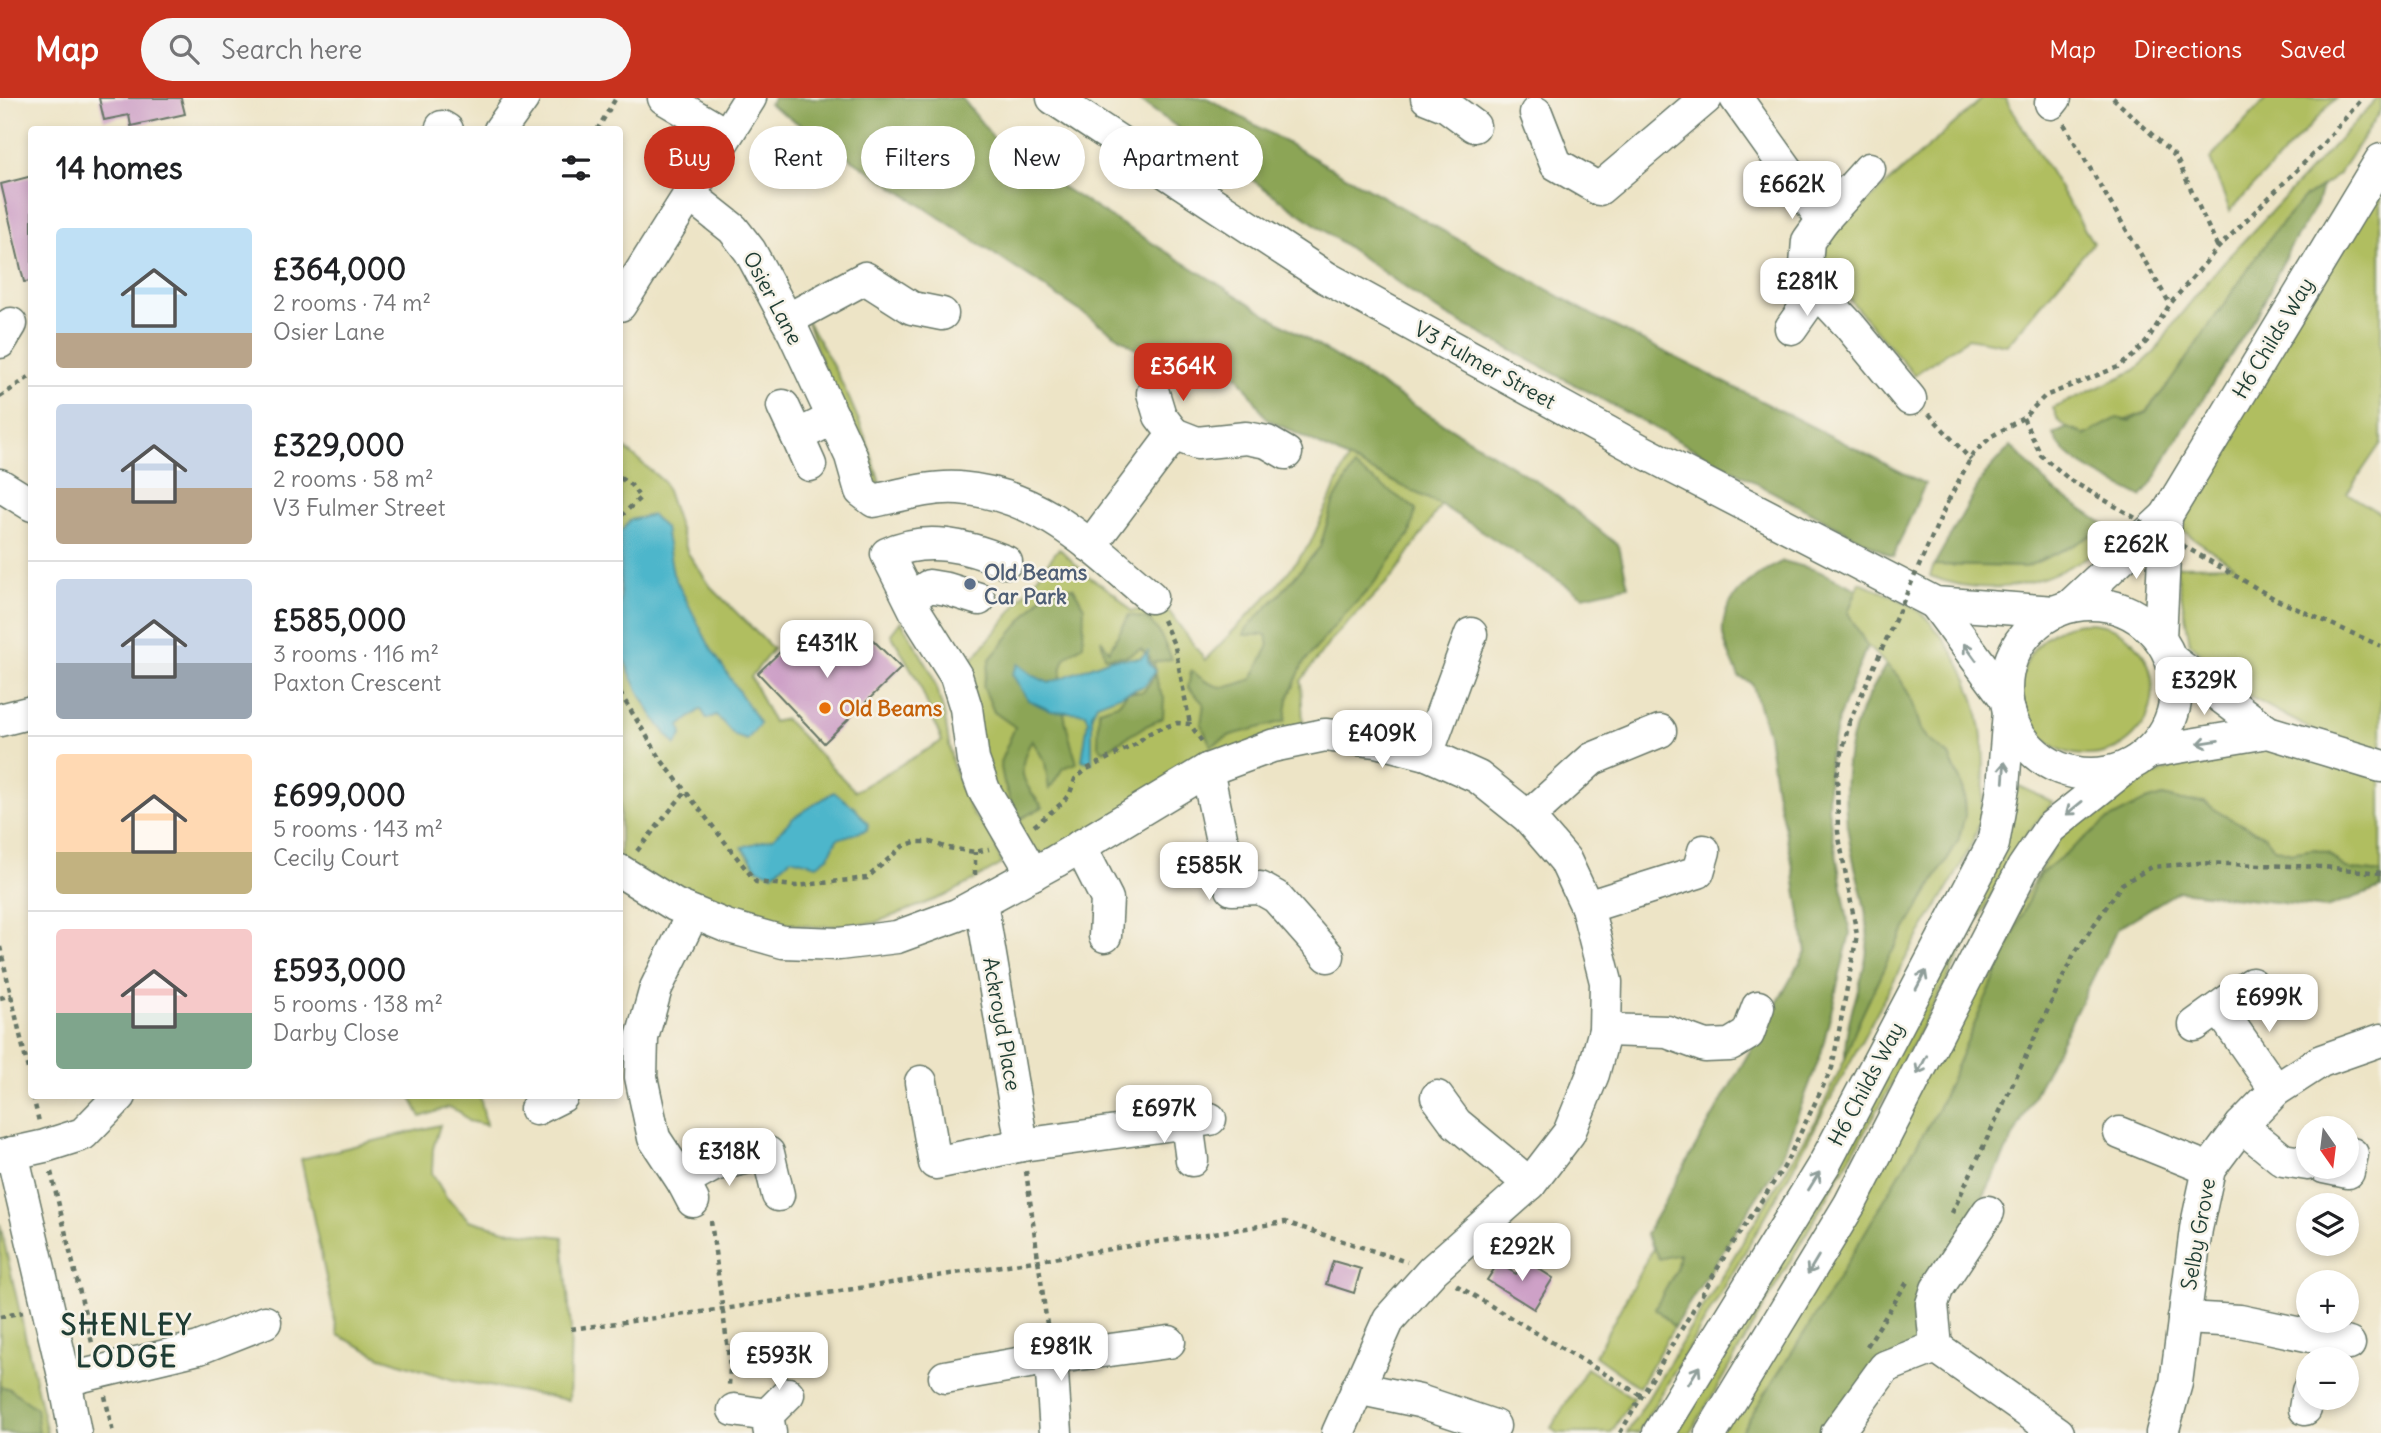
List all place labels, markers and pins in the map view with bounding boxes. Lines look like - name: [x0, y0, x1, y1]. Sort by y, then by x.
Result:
- pin: £662K: [1743, 162, 1841, 221]
- pin: £281K: [1758, 258, 1856, 318]
- pin: £364K: [1134, 344, 1232, 403]
- pin: £262K: [2087, 522, 2185, 581]
- place label: Old Beams Car Park: [984, 559, 1088, 610]
- marker: Old Beams Car Park: [962, 576, 978, 592]
- pin: £431K: [778, 620, 876, 680]
- pin: £329K: [2155, 658, 2253, 717]
- place label: Old Beams: [839, 695, 943, 722]
- marker: Old Beams: [817, 700, 833, 716]
- pin: £409K: [1333, 710, 1431, 770]
- pin: £585K: [1160, 842, 1258, 902]
- pin: £699K: [2220, 974, 2318, 1034]
- pin: £697K: [1115, 1086, 1213, 1145]
- pin: £318K: [680, 1128, 778, 1188]
- pin: £292K: [1473, 1224, 1571, 1283]
- pin: £981K: [1012, 1324, 1110, 1383]
- pin: £593K: [730, 1332, 828, 1392]

